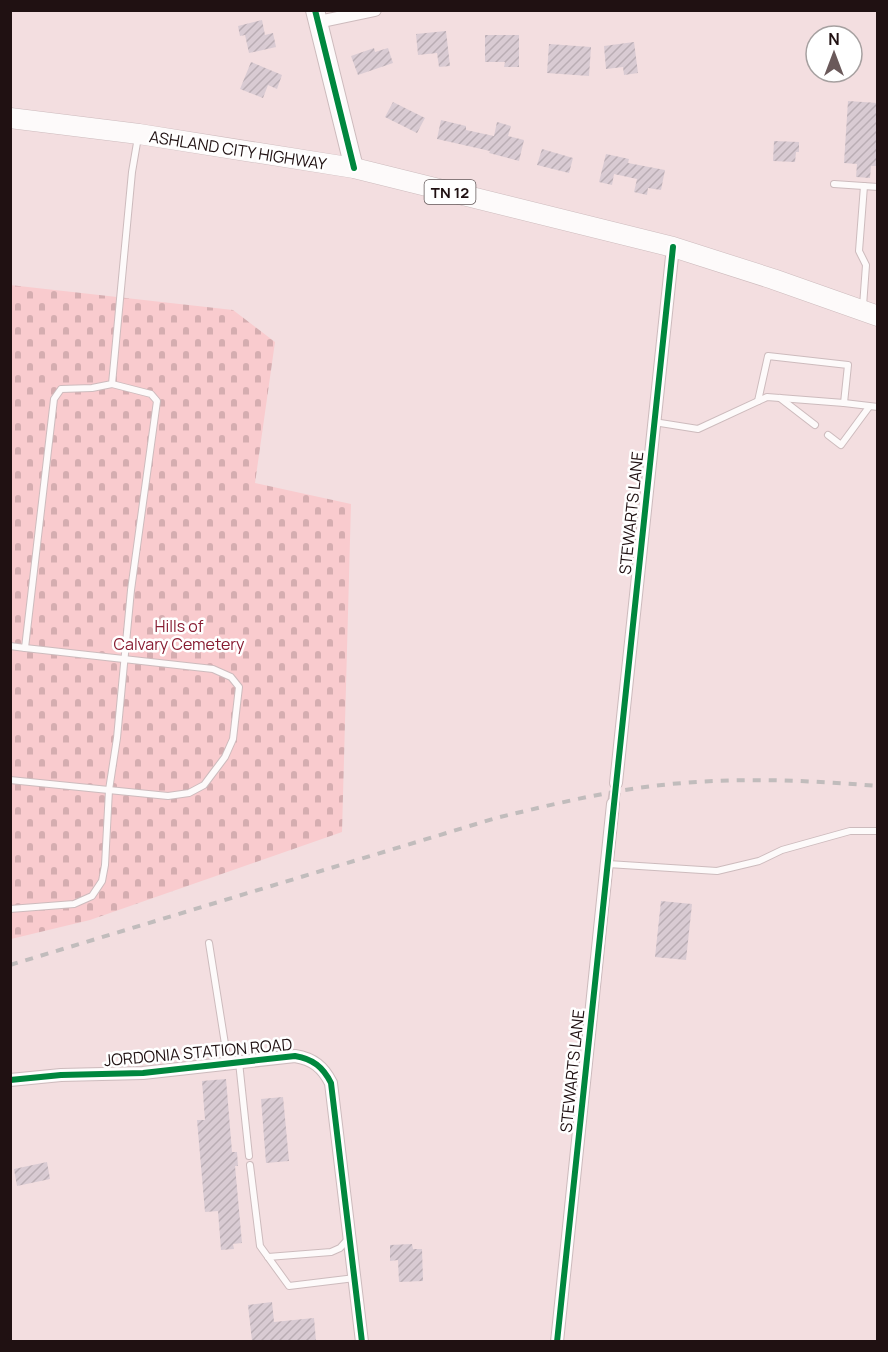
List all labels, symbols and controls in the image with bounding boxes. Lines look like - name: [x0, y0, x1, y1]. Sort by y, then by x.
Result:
- north arrow: [804, 24, 864, 84]
- text: N: [828, 28, 840, 50]
- street label: ASHLAND CITY HIGHWAY: [148, 125, 328, 175]
- road number: TN 12: [424, 180, 476, 204]
- street label: STEWARTS LANE: [614, 450, 648, 576]
- park label: Hills of Calvary Cemetery: [114, 615, 245, 655]
- street label: STEWARTS LANE: [555, 1008, 589, 1134]
- street label: JORDONIA STATION ROAD: [103, 1033, 293, 1071]

